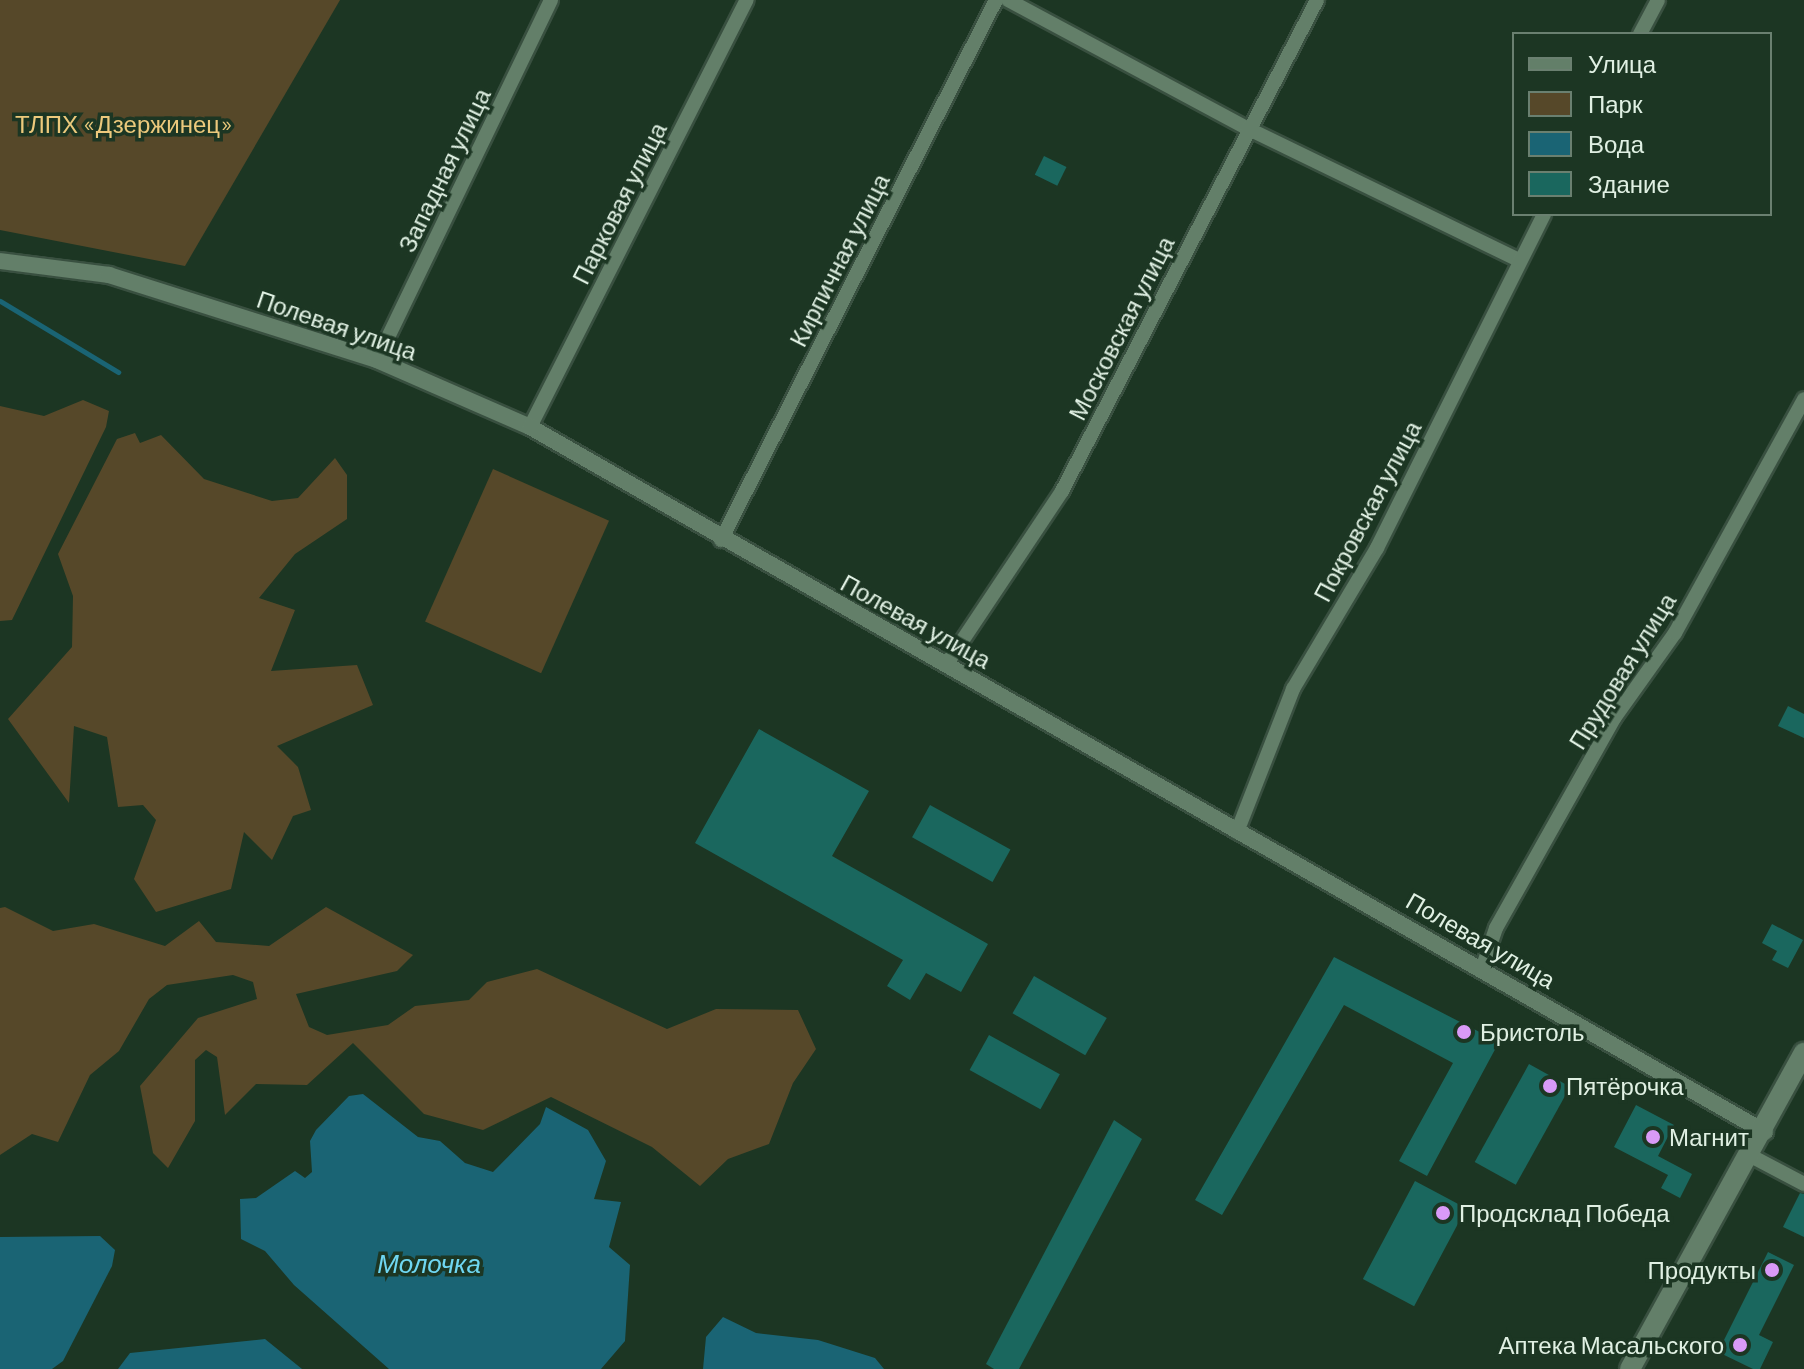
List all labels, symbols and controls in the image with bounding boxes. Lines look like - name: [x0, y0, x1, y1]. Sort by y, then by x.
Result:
- legend: [1512, 32, 1772, 216]
- text: Улица: [1588, 49, 1656, 78]
- street label: Западная улица: [392, 83, 496, 257]
- text: Парк: [1588, 89, 1642, 118]
- park label: ТЛПХ «Дзержинец»: [15, 110, 233, 138]
- street label: Парковая улица: [566, 117, 672, 289]
- text: Вода: [1588, 129, 1644, 158]
- street label: Кирпичная улица: [783, 169, 895, 351]
- text: Здание: [1588, 169, 1670, 198]
- street label: Московская улица: [1062, 231, 1180, 425]
- street label: Полевая улица: [253, 284, 421, 366]
- street label: Покровская улица: [1307, 416, 1427, 606]
- street label: Полевая улица: [836, 568, 996, 674]
- street label: Прудовая улица: [1562, 588, 1682, 754]
- street label: Полевая улица: [1401, 886, 1561, 994]
- place label: Бристоль: [1480, 1018, 1585, 1046]
- marker: Бристоль: [1455, 1023, 1473, 1041]
- place label: Пятёрочка: [1566, 1072, 1684, 1100]
- marker: Пятёрочка: [1541, 1077, 1559, 1095]
- place label: Магнит: [1669, 1123, 1749, 1151]
- marker: Магнит: [1644, 1128, 1662, 1146]
- place label: Продсклад Победа: [1459, 1199, 1670, 1227]
- marker: Продсклад Победа: [1434, 1204, 1452, 1222]
- water label: Молочка: [377, 1247, 481, 1279]
- place label: Продукты: [1648, 1256, 1756, 1284]
- marker: Продукты: [1763, 1261, 1781, 1279]
- place label: Аптека Масальского: [1499, 1331, 1724, 1359]
- marker: Аптека Масальского: [1731, 1336, 1749, 1354]

